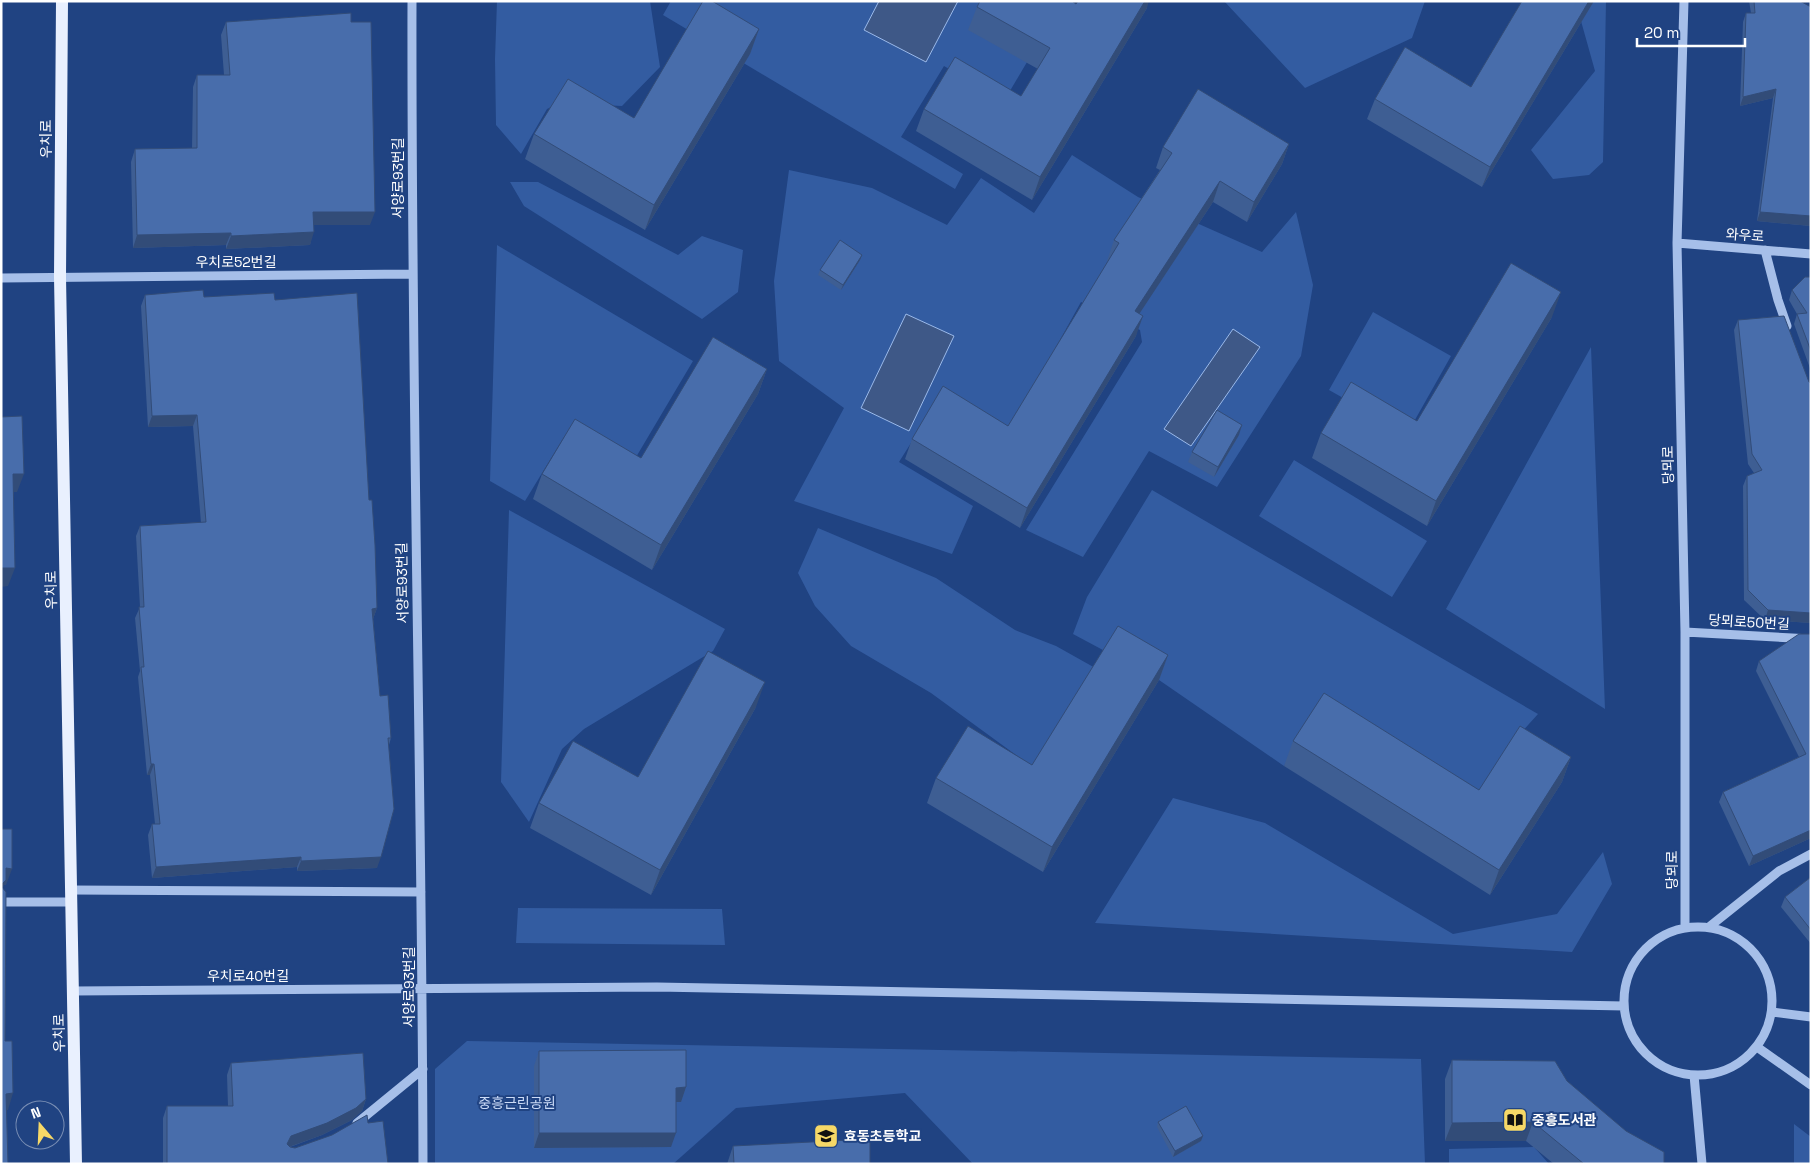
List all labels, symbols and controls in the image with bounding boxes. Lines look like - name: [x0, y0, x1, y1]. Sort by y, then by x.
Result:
- scale bar: [1637, 15, 1744, 47]
- text: 20 m: [1644, 23, 1679, 42]
- street label: 우치로: [37, 120, 55, 158]
- street label: 서양로93번길: [389, 137, 407, 219]
- street label: 와우로: [1725, 225, 1765, 245]
- street label: 우치로52번길: [195, 253, 277, 271]
- street label: 당뫼로: [1659, 445, 1677, 484]
- street label: 서양로93번길: [392, 542, 412, 624]
- street label: 우치로: [42, 570, 60, 609]
- street label: 당뫼로50번길: [1708, 611, 1790, 633]
- street label: 당뫼로: [1663, 851, 1681, 889]
- street label: 서양로93번길: [400, 946, 418, 1028]
- street label: 우치로40번길: [207, 967, 289, 985]
- street label: 우치로: [50, 1013, 68, 1052]
- park label: 중흥근린공원: [478, 1094, 556, 1112]
- north arrow: [15, 1100, 65, 1150]
- text: N: [28, 1103, 43, 1123]
- library icon: 중흥도서관: [1502, 1107, 1528, 1133]
- place label: 중흥도서관: [1532, 1111, 1597, 1129]
- school or university icon: 효동초등학교: [813, 1123, 839, 1149]
- place label: 효동초등학교: [844, 1127, 921, 1145]

